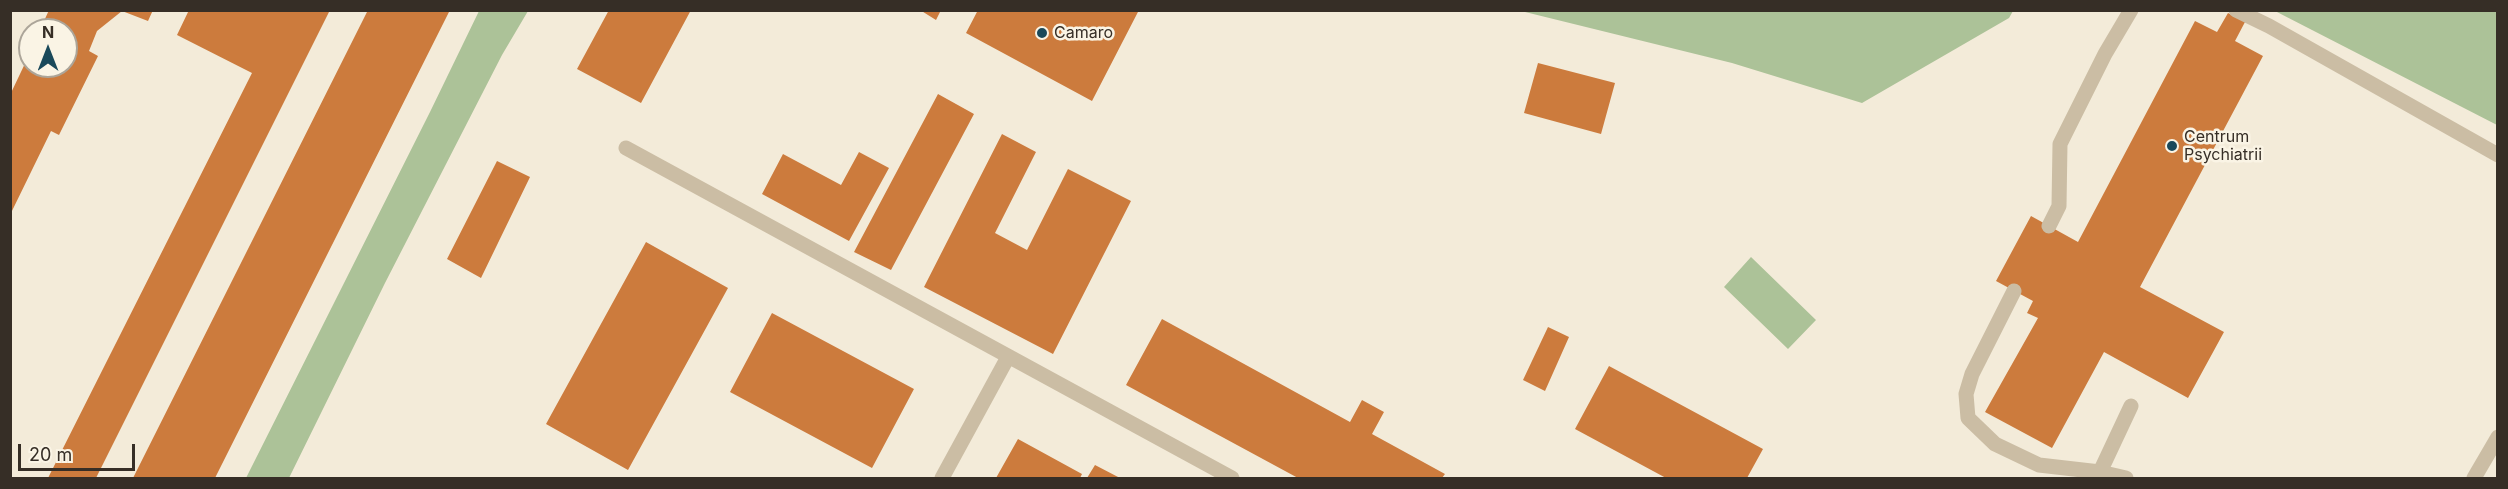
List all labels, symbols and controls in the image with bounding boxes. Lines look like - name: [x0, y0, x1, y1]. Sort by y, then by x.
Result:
- north arrow: [18, 18, 78, 78]
- text: N: [42, 22, 54, 42]
- place label: Camaro: [1054, 23, 1113, 43]
- marker: Camaro: [1035, 26, 1049, 40]
- place label: Centrum Psychiatrii: [2184, 127, 2262, 165]
- marker: Centrum Psychiatrii: [2165, 139, 2179, 153]
- scale bar: [21, 432, 138, 470]
- text: 20 m: [29, 444, 72, 465]

